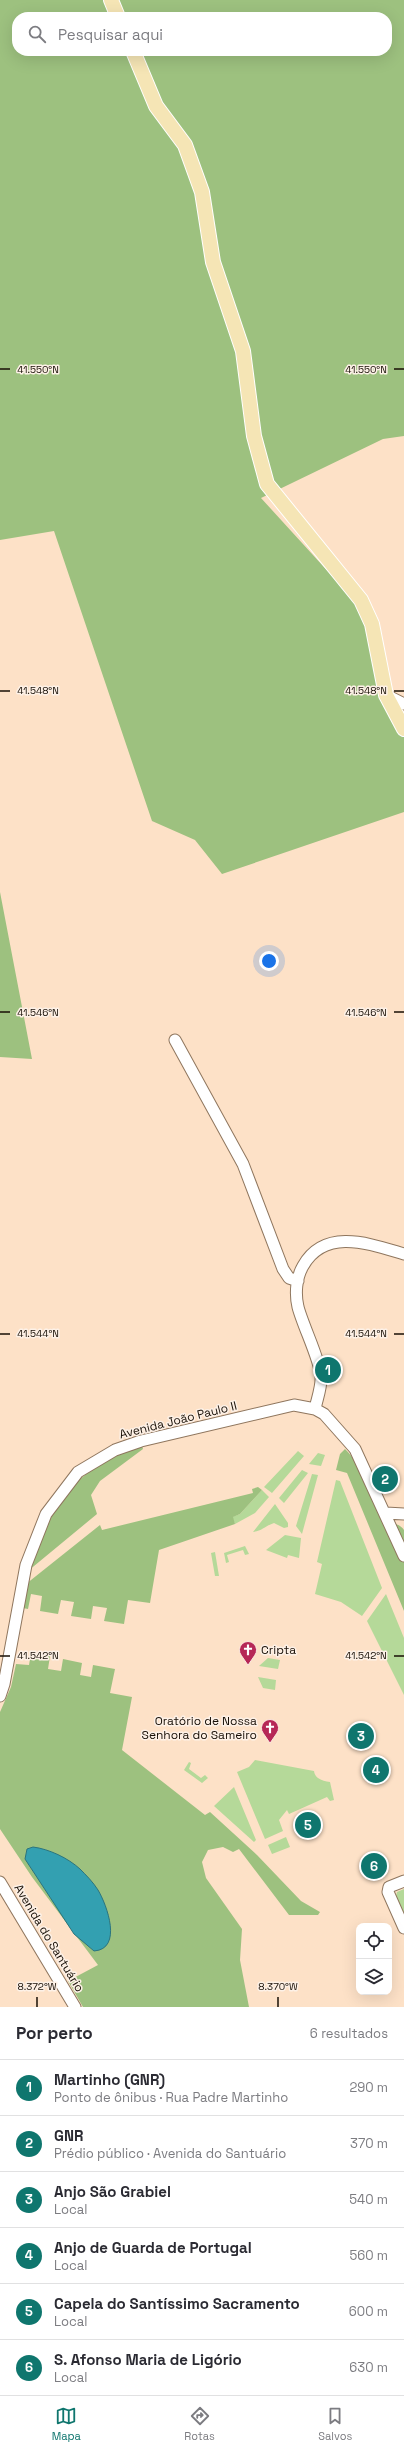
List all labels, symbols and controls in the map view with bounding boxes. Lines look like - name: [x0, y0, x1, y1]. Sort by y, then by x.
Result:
- search box: [12, 12, 392, 56]
- icon: search: [26, 23, 48, 45]
- text: Pesquisar aqui: [58, 25, 163, 44]
- text: 41.550°N: [17, 363, 59, 376]
- text: 41.550°N: [345, 363, 387, 376]
- text: 41.548°N: [17, 684, 59, 697]
- text: 41.548°N: [345, 684, 387, 697]
- your location: [259, 951, 279, 971]
- text: 41.546°N: [17, 1006, 59, 1019]
- text: 41.546°N: [345, 1006, 387, 1019]
- text: 41.544°N: [17, 1327, 59, 1340]
- text: 41.544°N: [345, 1327, 387, 1340]
- pin: 1: [315, 1355, 341, 1385]
- street label: Avenida João Paulo II: [118, 1398, 238, 1442]
- pin: 2: [372, 1464, 398, 1494]
- church icon: Cripta: [238, 1640, 258, 1665]
- place label: Cripta: [261, 1642, 296, 1658]
- text: 41.542°N: [17, 1649, 59, 1662]
- text: 41.542°N: [345, 1649, 387, 1662]
- place label: Oratório de Nossa Senhora do Sameiro: [142, 1713, 257, 1743]
- church icon: Oratório de Nossa Senhora do Sameiro: [260, 1718, 280, 1743]
- pin: 3: [348, 1721, 374, 1751]
- pin: 4: [363, 1755, 389, 1785]
- pin: 5: [295, 1810, 321, 1840]
- pin: 6: [361, 1851, 387, 1881]
- street label: Avenida do Santuário: [10, 1881, 88, 1995]
- map controls: [356, 1923, 392, 1995]
- button: locate: [356, 1923, 392, 1959]
- button: layers: [356, 1959, 392, 1995]
- text: 8.372°W: [18, 1980, 57, 1993]
- text: 8.370°W: [258, 1980, 298, 1993]
- text: Por perto: [16, 2022, 93, 2044]
- text: 6 resultados: [310, 2025, 388, 2042]
- text: Martinho (GNR): [54, 2070, 165, 2089]
- text: 1: [26, 2079, 32, 2096]
- text: 290 m: [349, 2079, 388, 2096]
- text: Ponto de ônibus · Rua Padre Martinho: [54, 2089, 288, 2106]
- text: GNR: [54, 2126, 83, 2145]
- text: 2: [25, 2135, 33, 2152]
- text: 370 m: [350, 2135, 388, 2152]
- text: Prédio público · Avenida do Santuário: [54, 2145, 286, 2162]
- text: Anjo São Grabiel: [54, 2182, 171, 2201]
- text: 3: [25, 2191, 33, 2208]
- text: 540 m: [349, 2191, 388, 2208]
- text: Local: [54, 2201, 88, 2218]
- text: Anjo de Guarda de Portugal: [54, 2238, 252, 2257]
- text: 4: [25, 2247, 33, 2264]
- text: 560 m: [349, 2247, 388, 2264]
- text: Local: [54, 2257, 88, 2274]
- text: Capela do Santíssimo Sacramento: [54, 2294, 300, 2313]
- text: 5: [25, 2303, 33, 2320]
- text: 600 m: [349, 2303, 388, 2320]
- text: Local: [54, 2313, 88, 2330]
- text: S. Afonso Maria de Ligório: [54, 2350, 242, 2369]
- text: 6: [25, 2359, 33, 2376]
- text: 630 m: [349, 2359, 388, 2376]
- text: Local: [54, 2369, 88, 2386]
- tab: Mapa: [52, 2405, 81, 2443]
- tab: Rotas: [184, 2405, 215, 2443]
- tab: Salvos: [318, 2405, 352, 2443]

